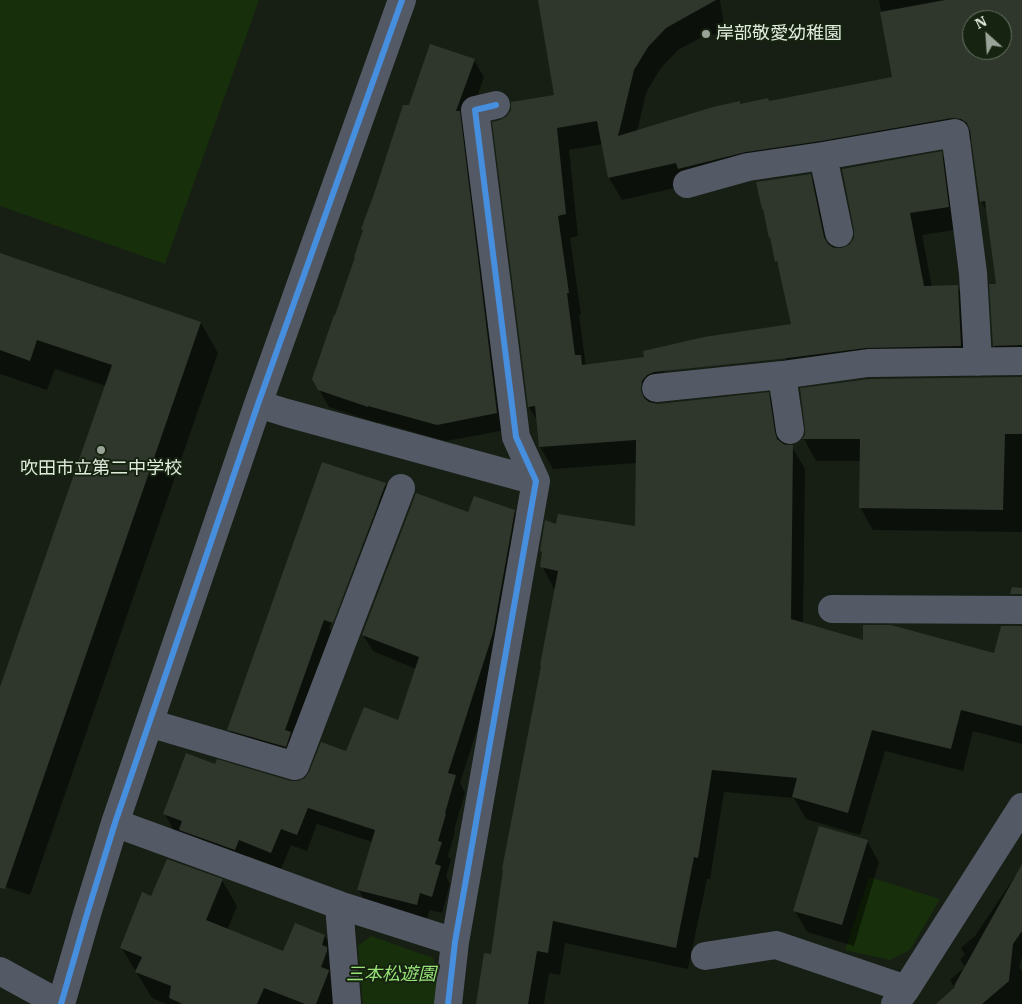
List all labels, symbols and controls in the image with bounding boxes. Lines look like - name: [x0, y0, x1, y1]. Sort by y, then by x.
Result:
- north arrow: [962, 10, 1012, 60]
- text: N: [972, 12, 990, 33]
- place label: 岸部敬愛幼稚園: [716, 23, 842, 45]
- marker: 岸部敬愛幼稚園: [700, 28, 712, 40]
- marker: 吹田市立第二中学校: [95, 444, 107, 456]
- place label: 吹田市立第二中学校: [20, 458, 182, 480]
- park label: 三本松遊園: [346, 964, 436, 986]

